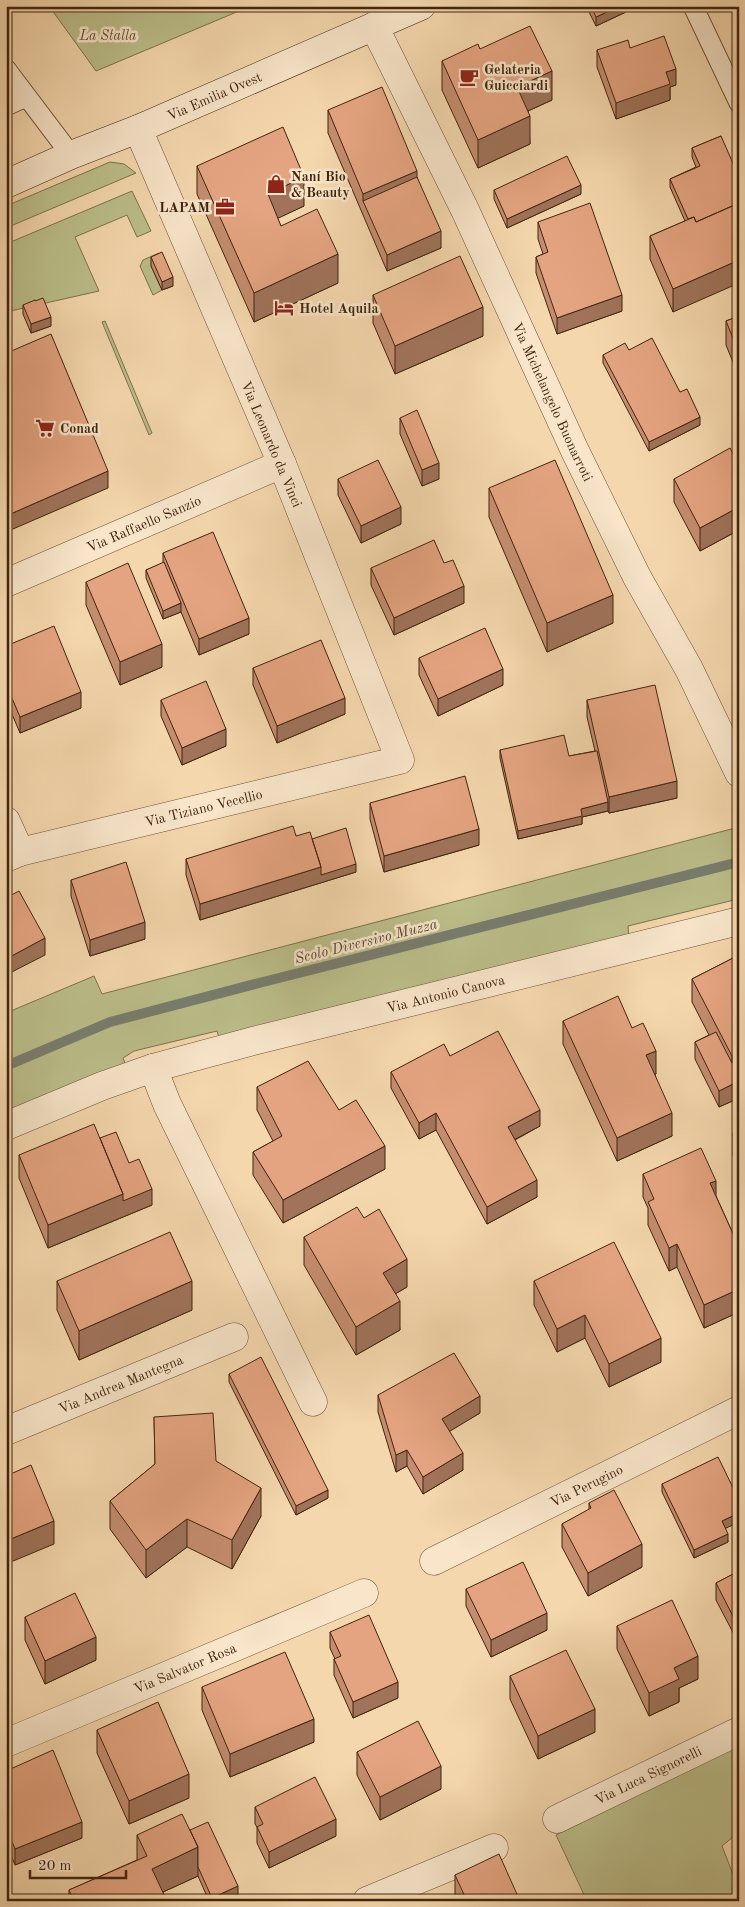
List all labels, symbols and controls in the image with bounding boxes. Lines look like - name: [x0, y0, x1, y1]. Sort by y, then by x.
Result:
- park label: La Stalla: [78, 29, 137, 43]
- place label: Gelateria Guicciardi: [484, 63, 548, 93]
- cafe icon: Gelateria Guicciardi: [458, 66, 480, 88]
- street label: Via Emilia Ovest: [165, 70, 264, 124]
- place label: Naní Bio & Beauty: [291, 170, 350, 200]
- shop icon: Naní Bio & Beauty: [265, 173, 287, 195]
- office icon: LAPAM: [214, 196, 236, 218]
- place label: LAPAM: [159, 201, 211, 215]
- hotel icon: Hotel Aquila: [273, 297, 295, 319]
- place label: Hotel Aquila: [299, 302, 379, 316]
- street label: Via Michelangelo Buonarroti: [509, 320, 595, 484]
- street label: Via Leonardo da Vinci: [238, 379, 304, 510]
- supermarket icon: Conad: [34, 417, 56, 439]
- place label: Conad: [60, 422, 99, 436]
- street label: Via Raffaello Sanzio: [85, 494, 203, 555]
- street label: Via Tiziano Vecellio: [143, 788, 264, 830]
- water label: Scolo Diversivo Muzza: [293, 917, 439, 967]
- street label: Via Antonio Canova: [385, 973, 506, 1016]
- street label: Via Andrea Mantegna: [57, 1353, 185, 1416]
- street label: Via Perugino: [548, 1463, 625, 1510]
- street label: Via Salvator Rosa: [132, 1641, 239, 1697]
- street label: Via Luca Signorelli: [593, 1744, 704, 1808]
- scale bar: [30, 1847, 126, 1879]
- text: 20 m: [38, 1859, 72, 1874]

